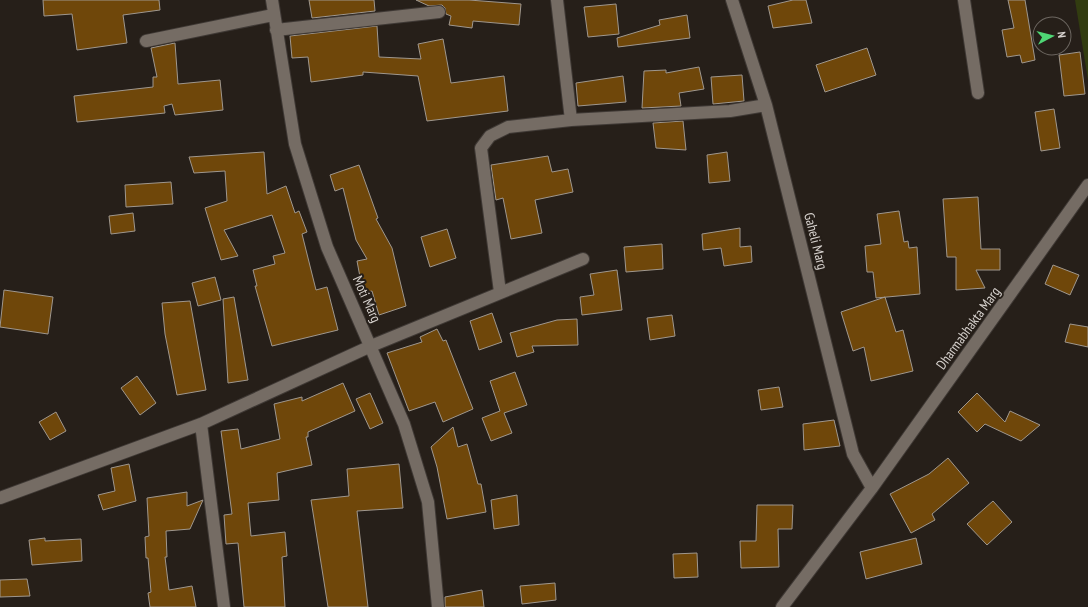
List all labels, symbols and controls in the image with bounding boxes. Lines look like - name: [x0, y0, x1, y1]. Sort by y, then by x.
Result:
- north arrow: [1032, 16, 1072, 56]
- text: N: [1055, 31, 1069, 39]
- street label: Gaheli Marg: [800, 211, 832, 271]
- street label: Moti Marg: [349, 273, 385, 325]
- street label: Dharmabhakta Marg: [932, 283, 1004, 373]

